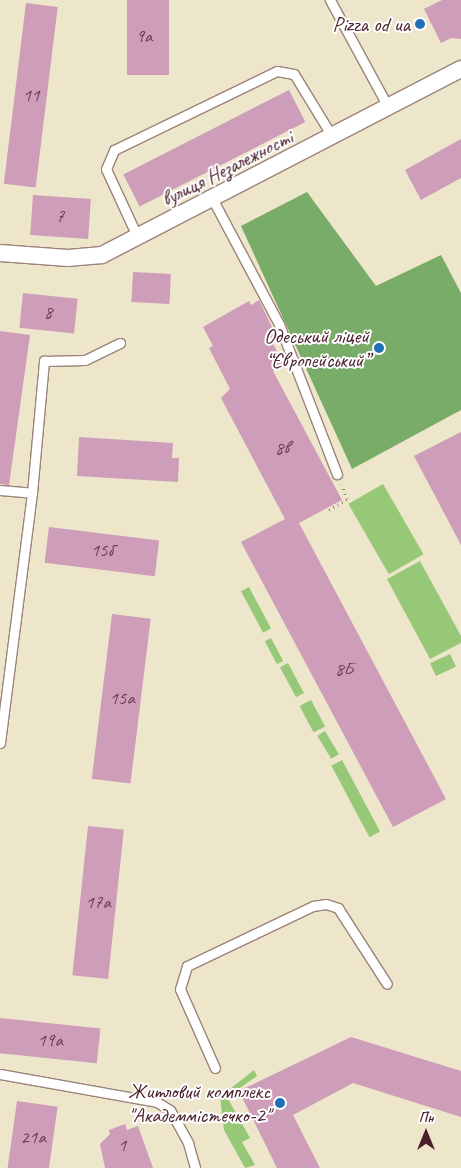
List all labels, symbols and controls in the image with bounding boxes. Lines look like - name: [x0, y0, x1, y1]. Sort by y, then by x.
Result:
- place label: Pizza od ua: [332, 11, 410, 37]
- marker: Pizza od ua: [414, 18, 426, 30]
- house number: 9а: [136, 26, 152, 48]
- house number: 11: [22, 85, 40, 107]
- street label: вулиця Незалежності: [157, 124, 297, 212]
- house number: 7: [56, 206, 64, 228]
- house number: 8: [44, 302, 52, 324]
- place label: Одеський ліцей “Європейський”: [264, 323, 369, 373]
- marker: Одеський ліцей “Європейський”: [373, 342, 385, 354]
- house number: 8в: [275, 438, 289, 460]
- house number: 15б: [91, 540, 113, 562]
- house number: 8Б: [335, 659, 353, 681]
- house number: 15а: [109, 688, 135, 710]
- house number: 17а: [85, 892, 111, 914]
- house number: 19а: [37, 1030, 63, 1052]
- place label: Житловий комплекс "Академмістечко-2": [128, 1078, 270, 1128]
- marker: Житловий комплекс "Академмістечко-2": [274, 1097, 286, 1109]
- north arrow: [401, 1108, 451, 1158]
- text: Пн: [419, 1109, 433, 1126]
- house number: 21а: [20, 1127, 46, 1149]
- house number: 1: [118, 1135, 126, 1157]

